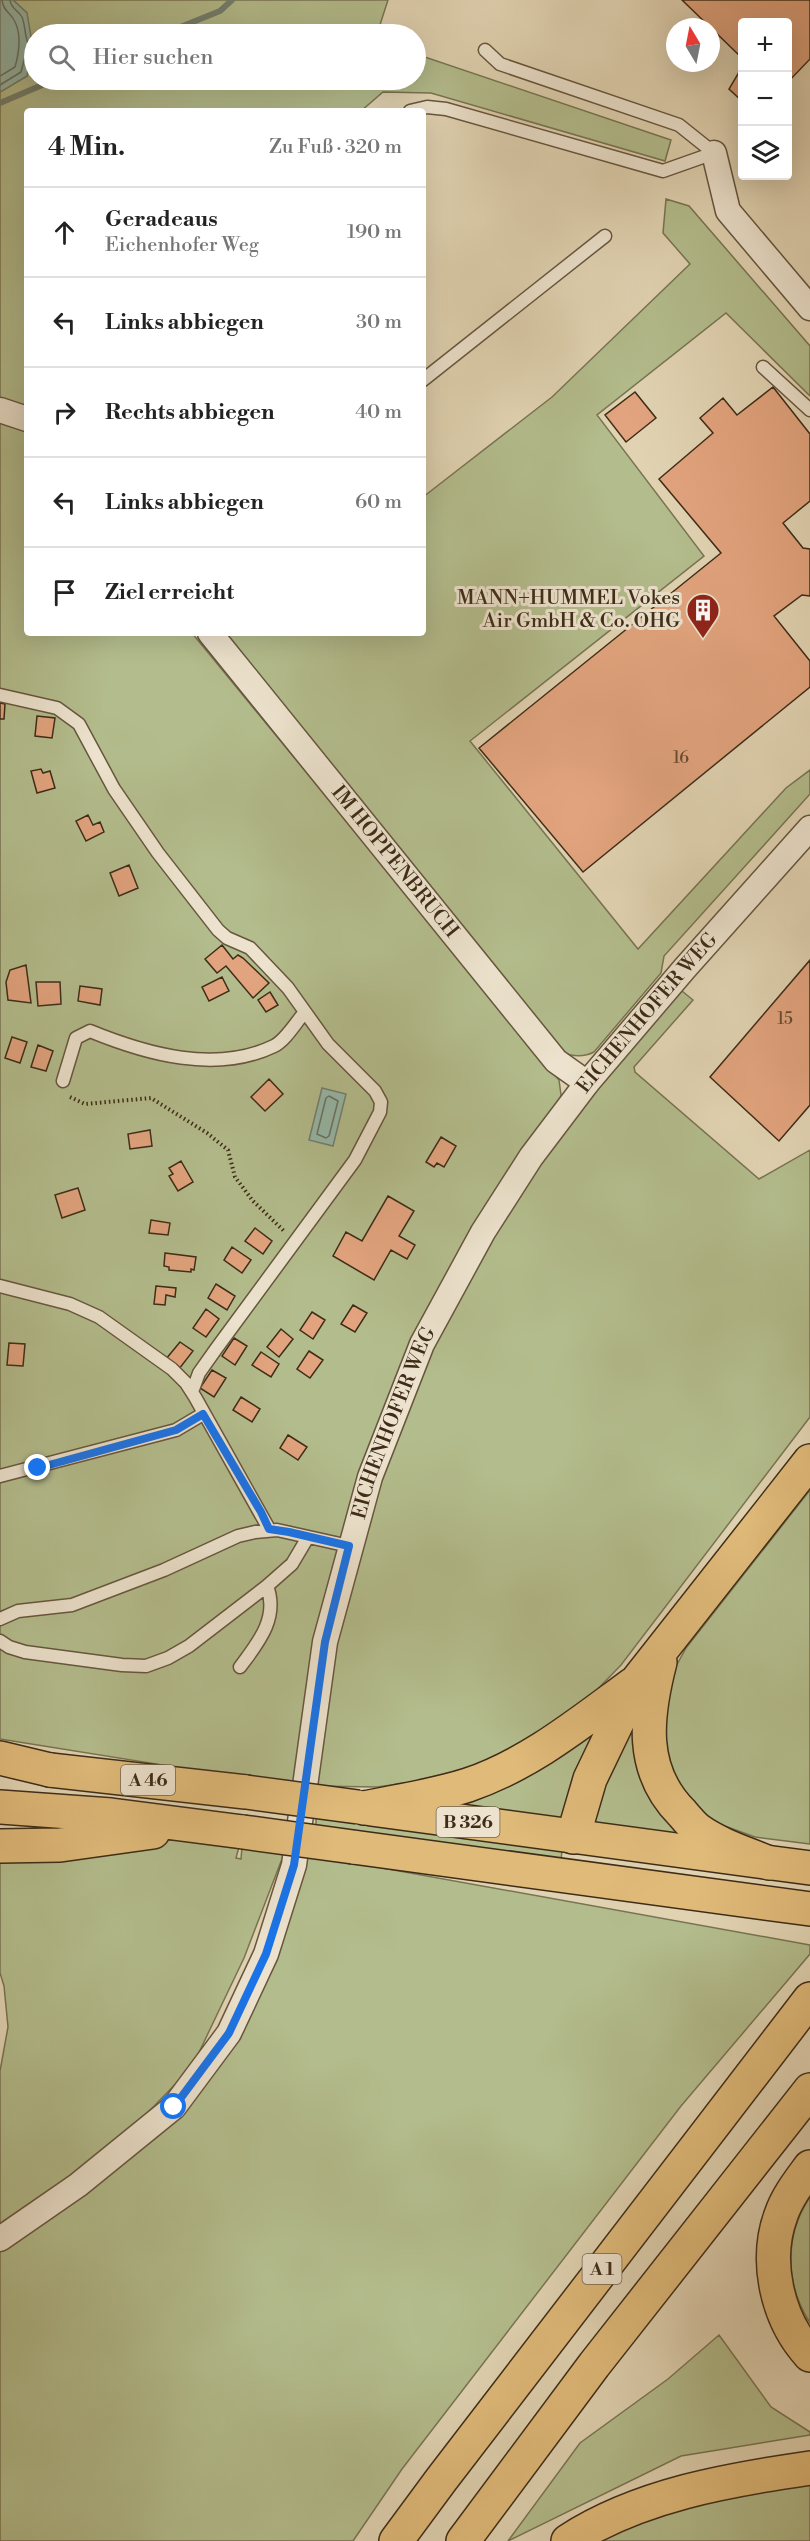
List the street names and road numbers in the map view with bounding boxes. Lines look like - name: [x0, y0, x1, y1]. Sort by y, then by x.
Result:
- street label: IM HOPPENBRUCH: [326, 780, 464, 943]
- street label: EICHENHOFER WEG: [571, 927, 723, 1098]
- street label: EICHENHOFER WEG: [347, 1322, 441, 1522]
- road number: A 46: [121, 1765, 175, 1795]
- road number: B 326: [436, 1807, 500, 1837]
- road number: A 1: [582, 2254, 622, 2284]

